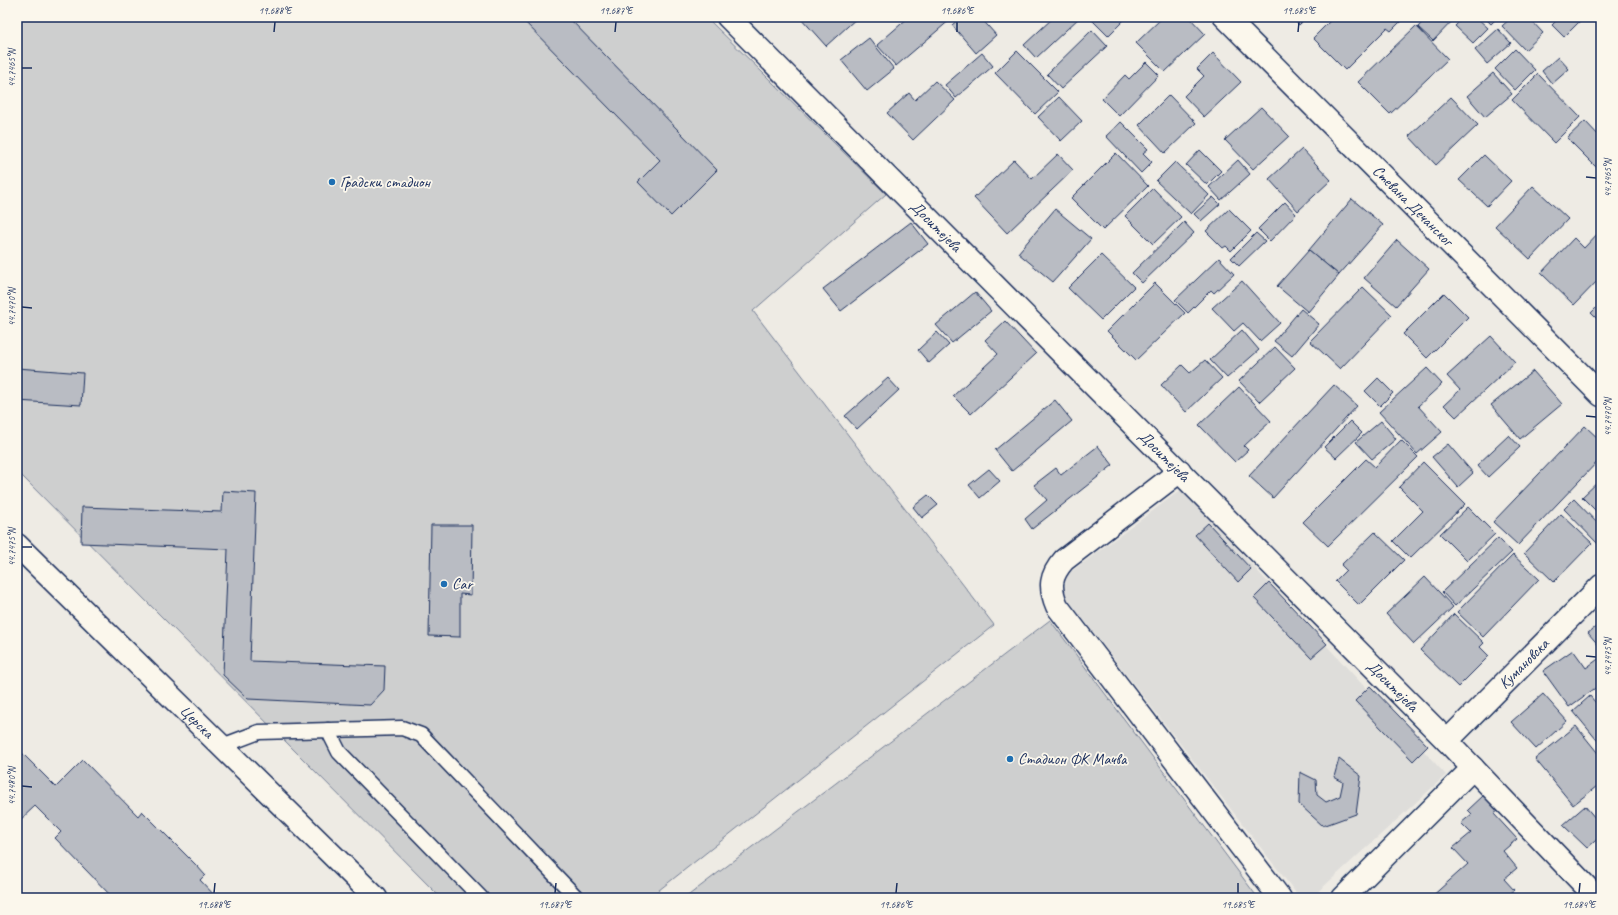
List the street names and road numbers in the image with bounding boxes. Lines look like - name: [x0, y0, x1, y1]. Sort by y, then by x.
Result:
- street label: Стевана Дечанског: [1368, 161, 1459, 252]
- street label: Доситејева: [906, 196, 967, 257]
- street label: Доситејева: [1134, 426, 1195, 487]
- street label: Кумановска: [1494, 633, 1554, 693]
- street label: Доситејева: [1363, 656, 1423, 717]
- street label: Церска: [176, 701, 219, 744]

